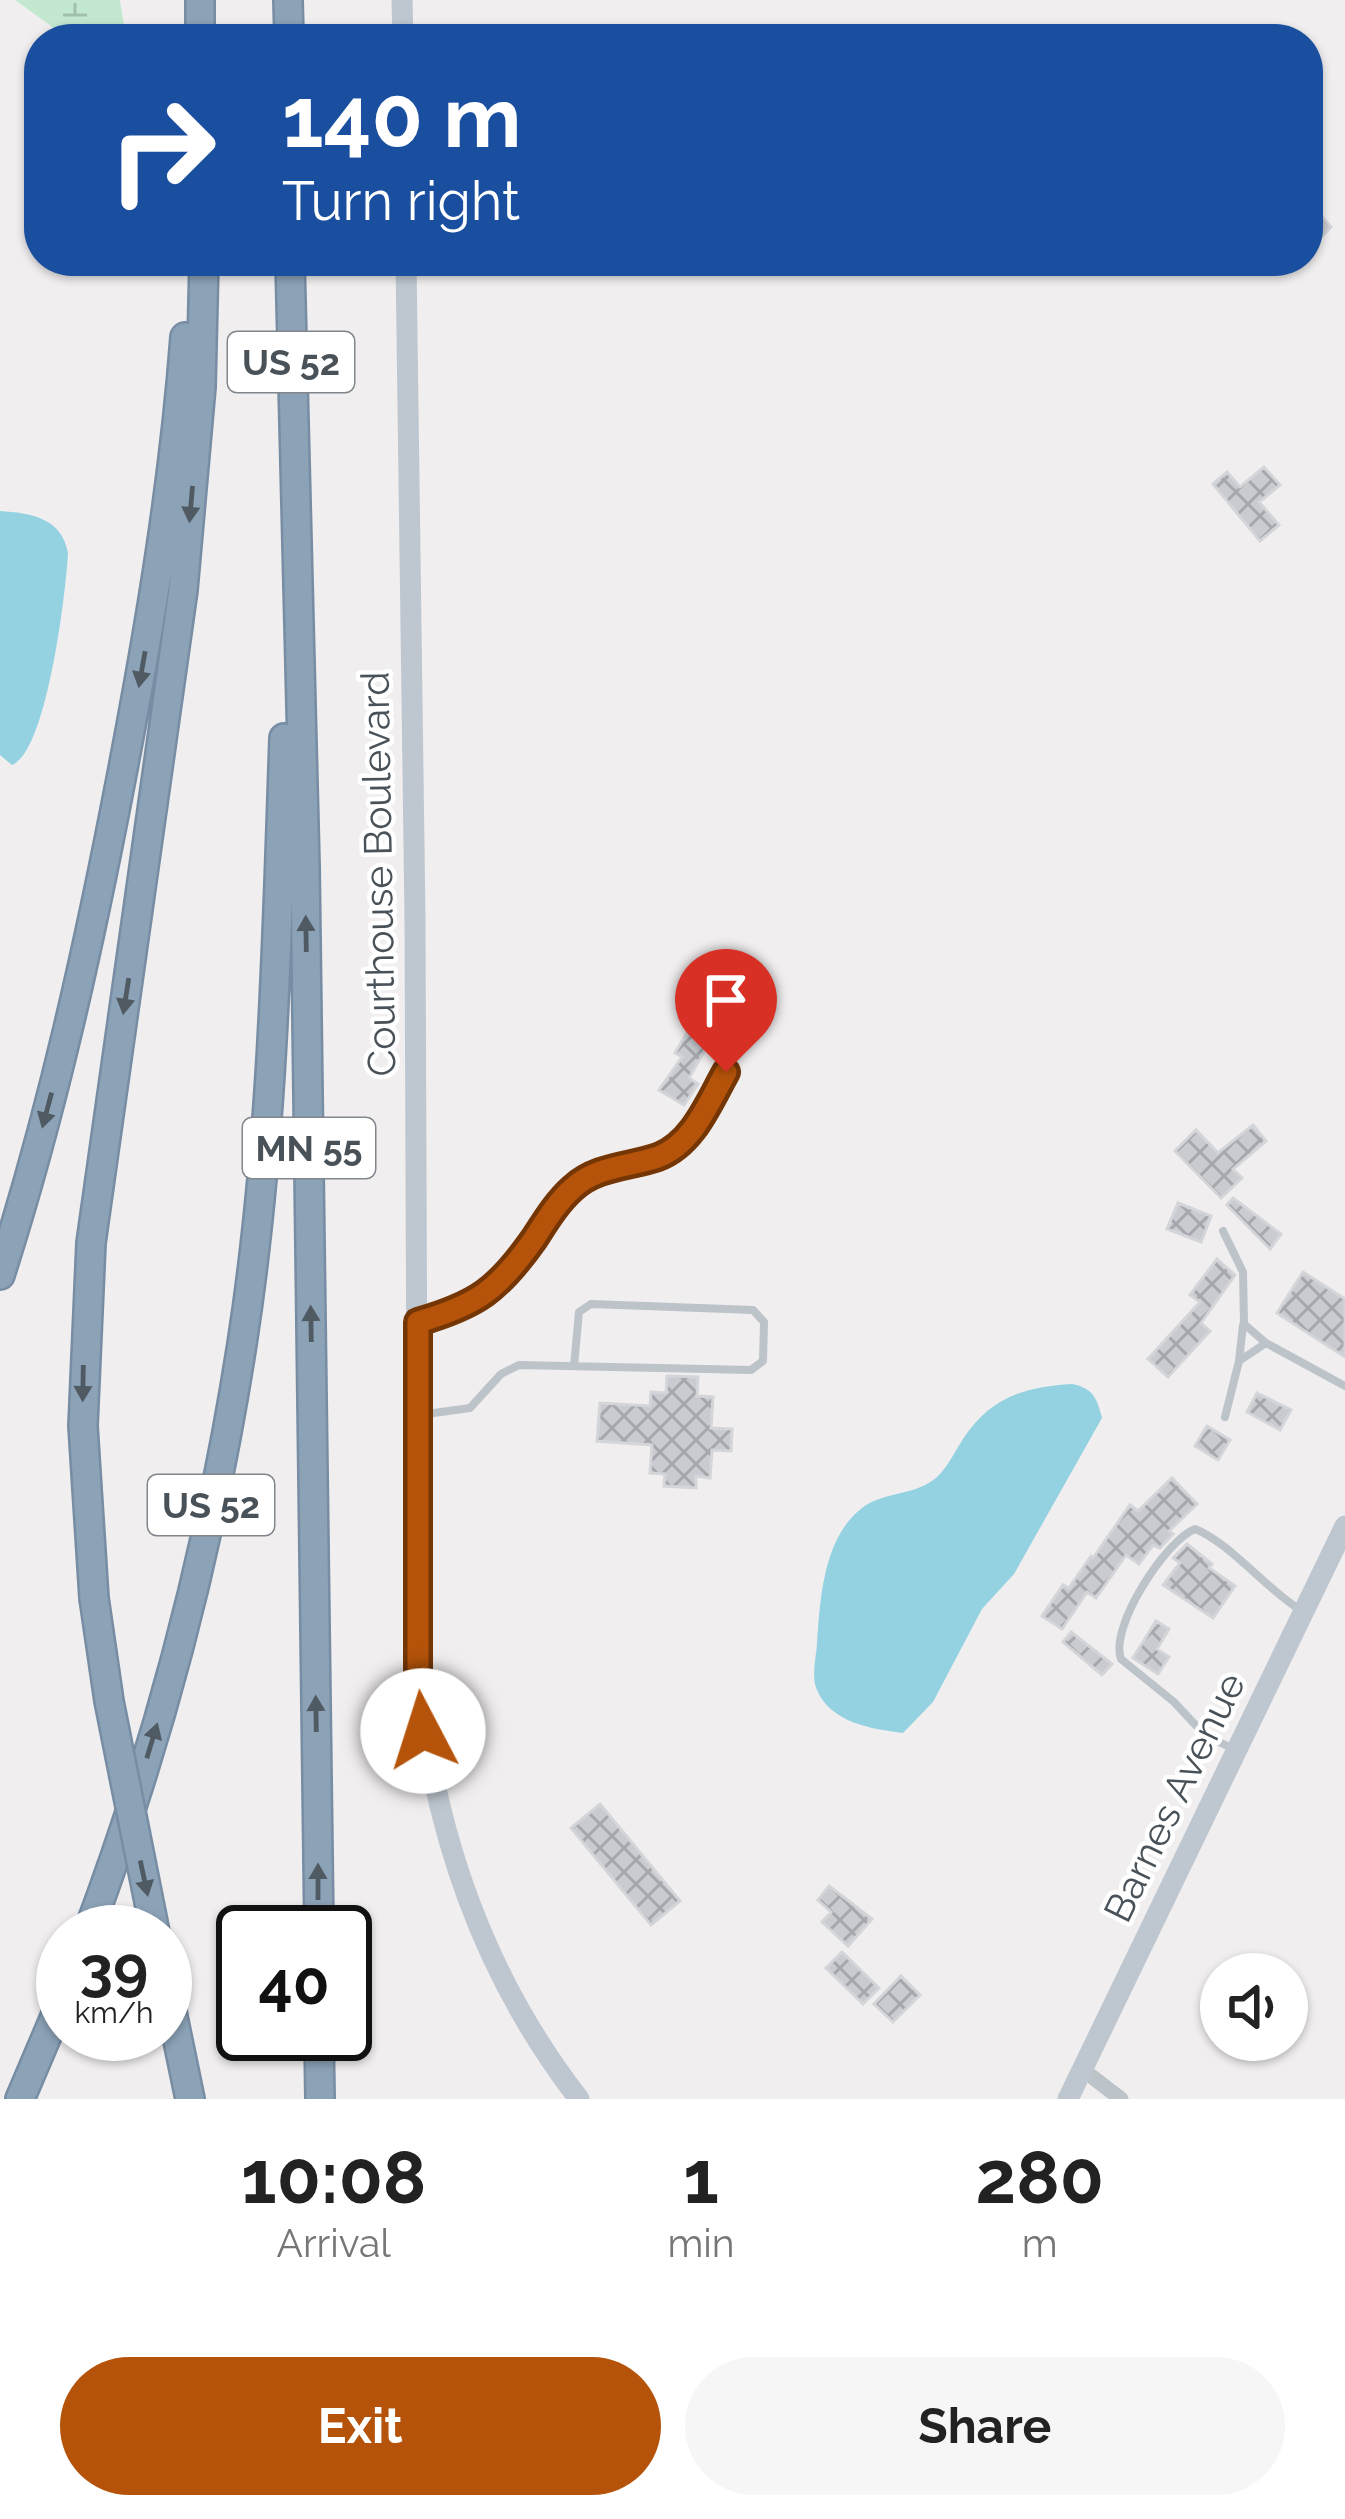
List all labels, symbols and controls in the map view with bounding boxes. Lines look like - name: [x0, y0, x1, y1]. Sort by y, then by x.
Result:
- text: 140 m: [282, 68, 521, 167]
- icon: right: [84, 72, 240, 228]
- text: Turn right: [282, 169, 520, 233]
- road number: US 52: [228, 332, 354, 392]
- one-way arrow: [181, 485, 200, 523]
- one-way arrow: [132, 651, 151, 688]
- street label: Courthouse Boulevard: [351, 671, 405, 1077]
- one-way arrow: [296, 914, 315, 952]
- pin: [675, 949, 777, 1072]
- icon: arrive: [693, 967, 759, 1033]
- one-way arrow: [116, 978, 135, 1015]
- one-way arrow: [37, 1092, 56, 1129]
- road number: MN 55: [243, 1118, 375, 1178]
- one-way arrow: [301, 1304, 320, 1342]
- one-way arrow: [73, 1365, 93, 1403]
- road number: US 52: [148, 1475, 274, 1535]
- street label: Barnes Avenue: [1094, 1665, 1254, 1929]
- position arrow: [360, 1668, 486, 1794]
- one-way arrow: [307, 1694, 326, 1732]
- one-way arrow: [144, 1722, 162, 1759]
- one-way arrow: [135, 1860, 154, 1898]
- one-way arrow: [309, 1862, 328, 1900]
- speed limit sign: 40: [216, 1905, 372, 2061]
- text: 39: [80, 1933, 148, 2003]
- map controls: [1200, 1953, 1308, 2061]
- button: sound: [1200, 1953, 1308, 2061]
- text: km/h: [74, 1995, 154, 2030]
- text: 10:08: [241, 2135, 426, 2220]
- text: 1: [683, 2135, 719, 2220]
- text: 280: [976, 2135, 1104, 2220]
- text: Arrival: [277, 2220, 391, 2266]
- text: min: [667, 2220, 735, 2266]
- text: m: [1022, 2220, 1058, 2266]
- button: Exit: [60, 2357, 661, 2495]
- button: Share: [685, 2357, 1285, 2495]

